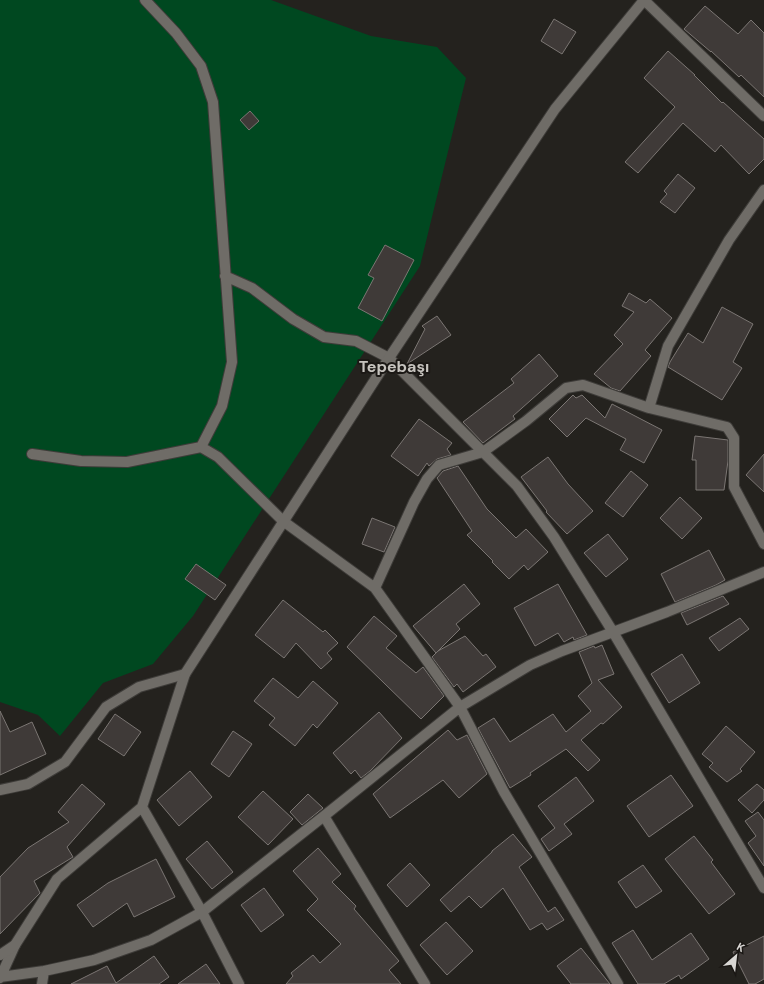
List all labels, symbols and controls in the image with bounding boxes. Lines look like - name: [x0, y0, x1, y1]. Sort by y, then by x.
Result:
- district label: Tepebaşı: [359, 356, 429, 377]
- north arrow: [716, 936, 756, 976]
- text: K: [734, 939, 747, 955]

